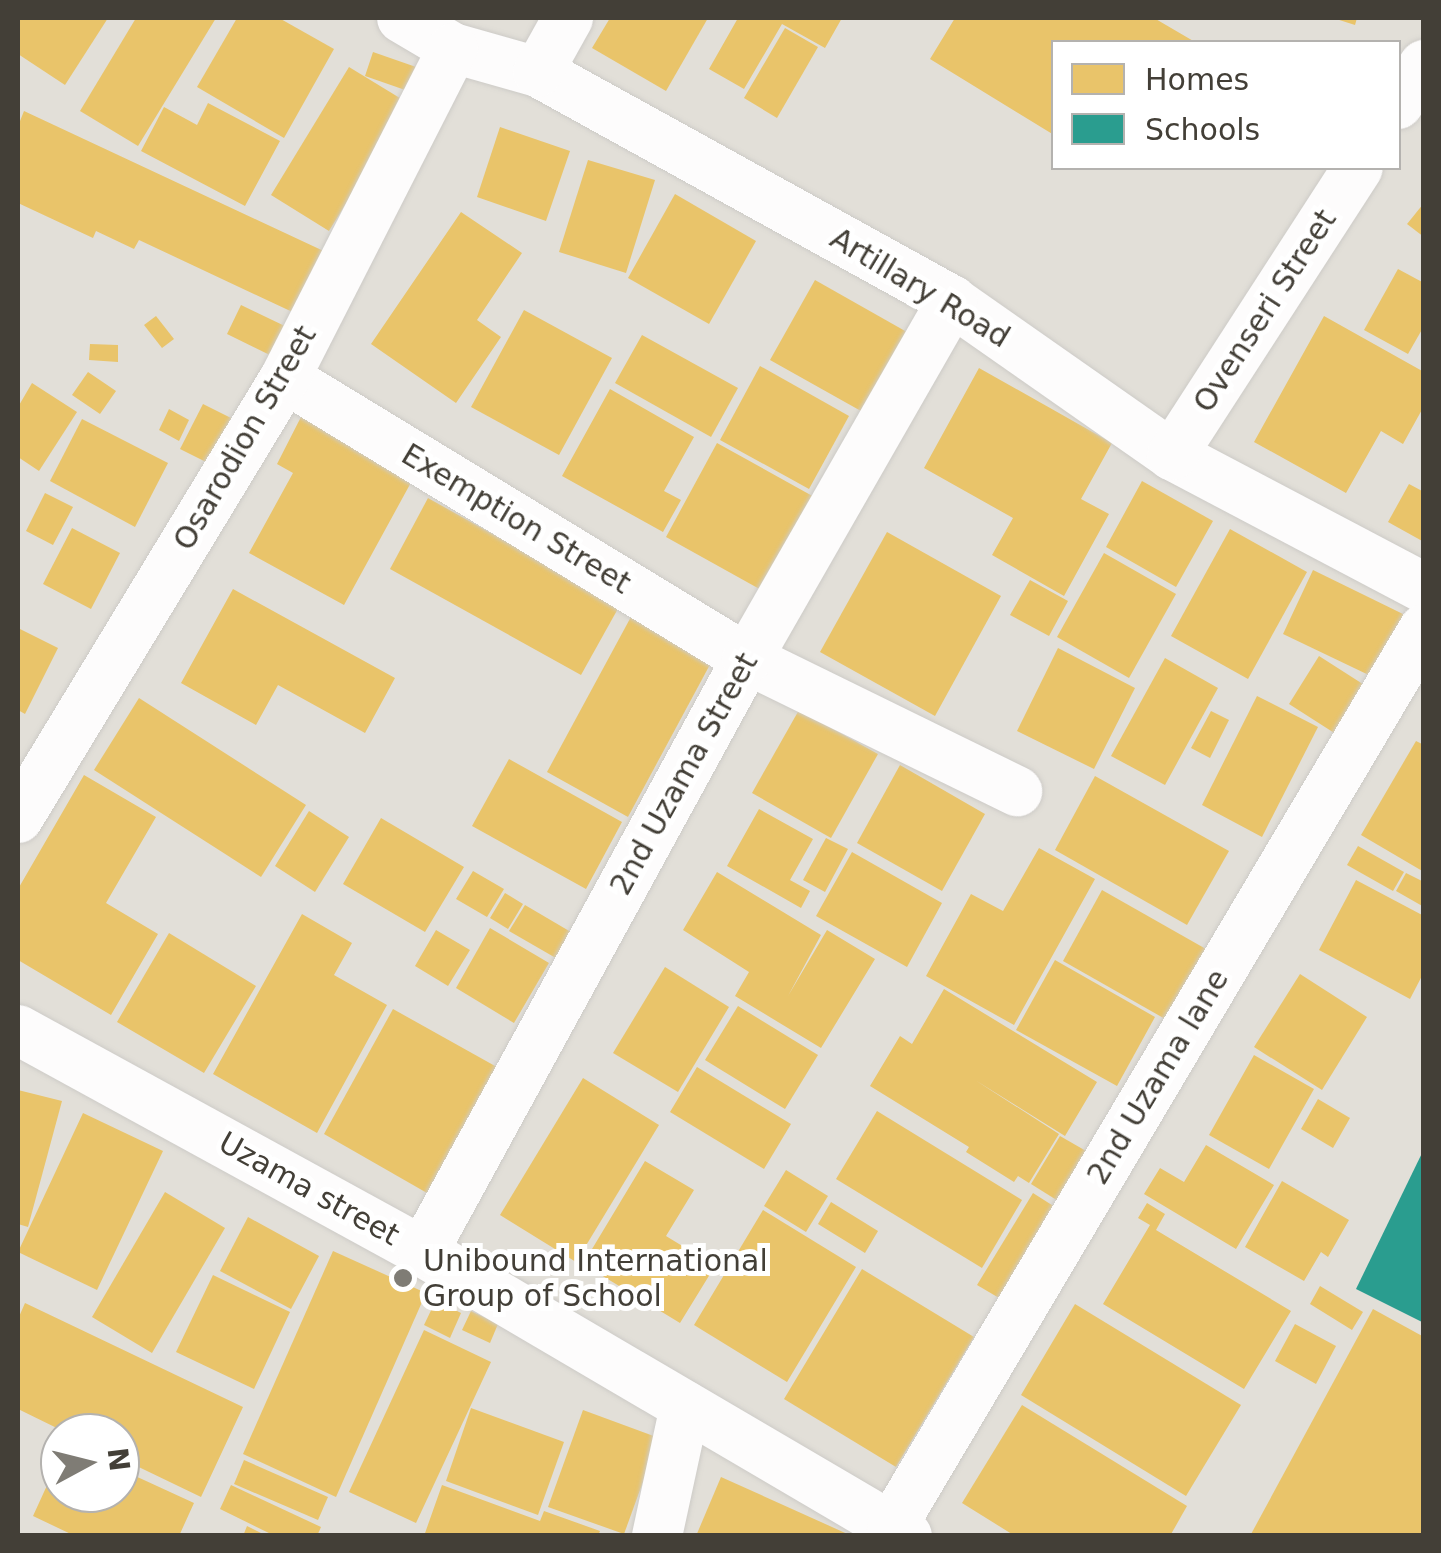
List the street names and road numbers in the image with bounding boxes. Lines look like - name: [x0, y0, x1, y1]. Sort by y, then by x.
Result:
- street label: Ovenseri Street: [1186, 203, 1344, 419]
- street label: Artillary Road: [824, 220, 1016, 356]
- street label: Osarodion Street: [166, 319, 324, 557]
- street label: Exemption Street: [395, 436, 637, 602]
- street label: 2nd Uzama Street: [603, 647, 765, 901]
- street label: 2nd Uzama lane: [1080, 963, 1236, 1191]
- street label: Uzama street: [212, 1125, 406, 1253]

